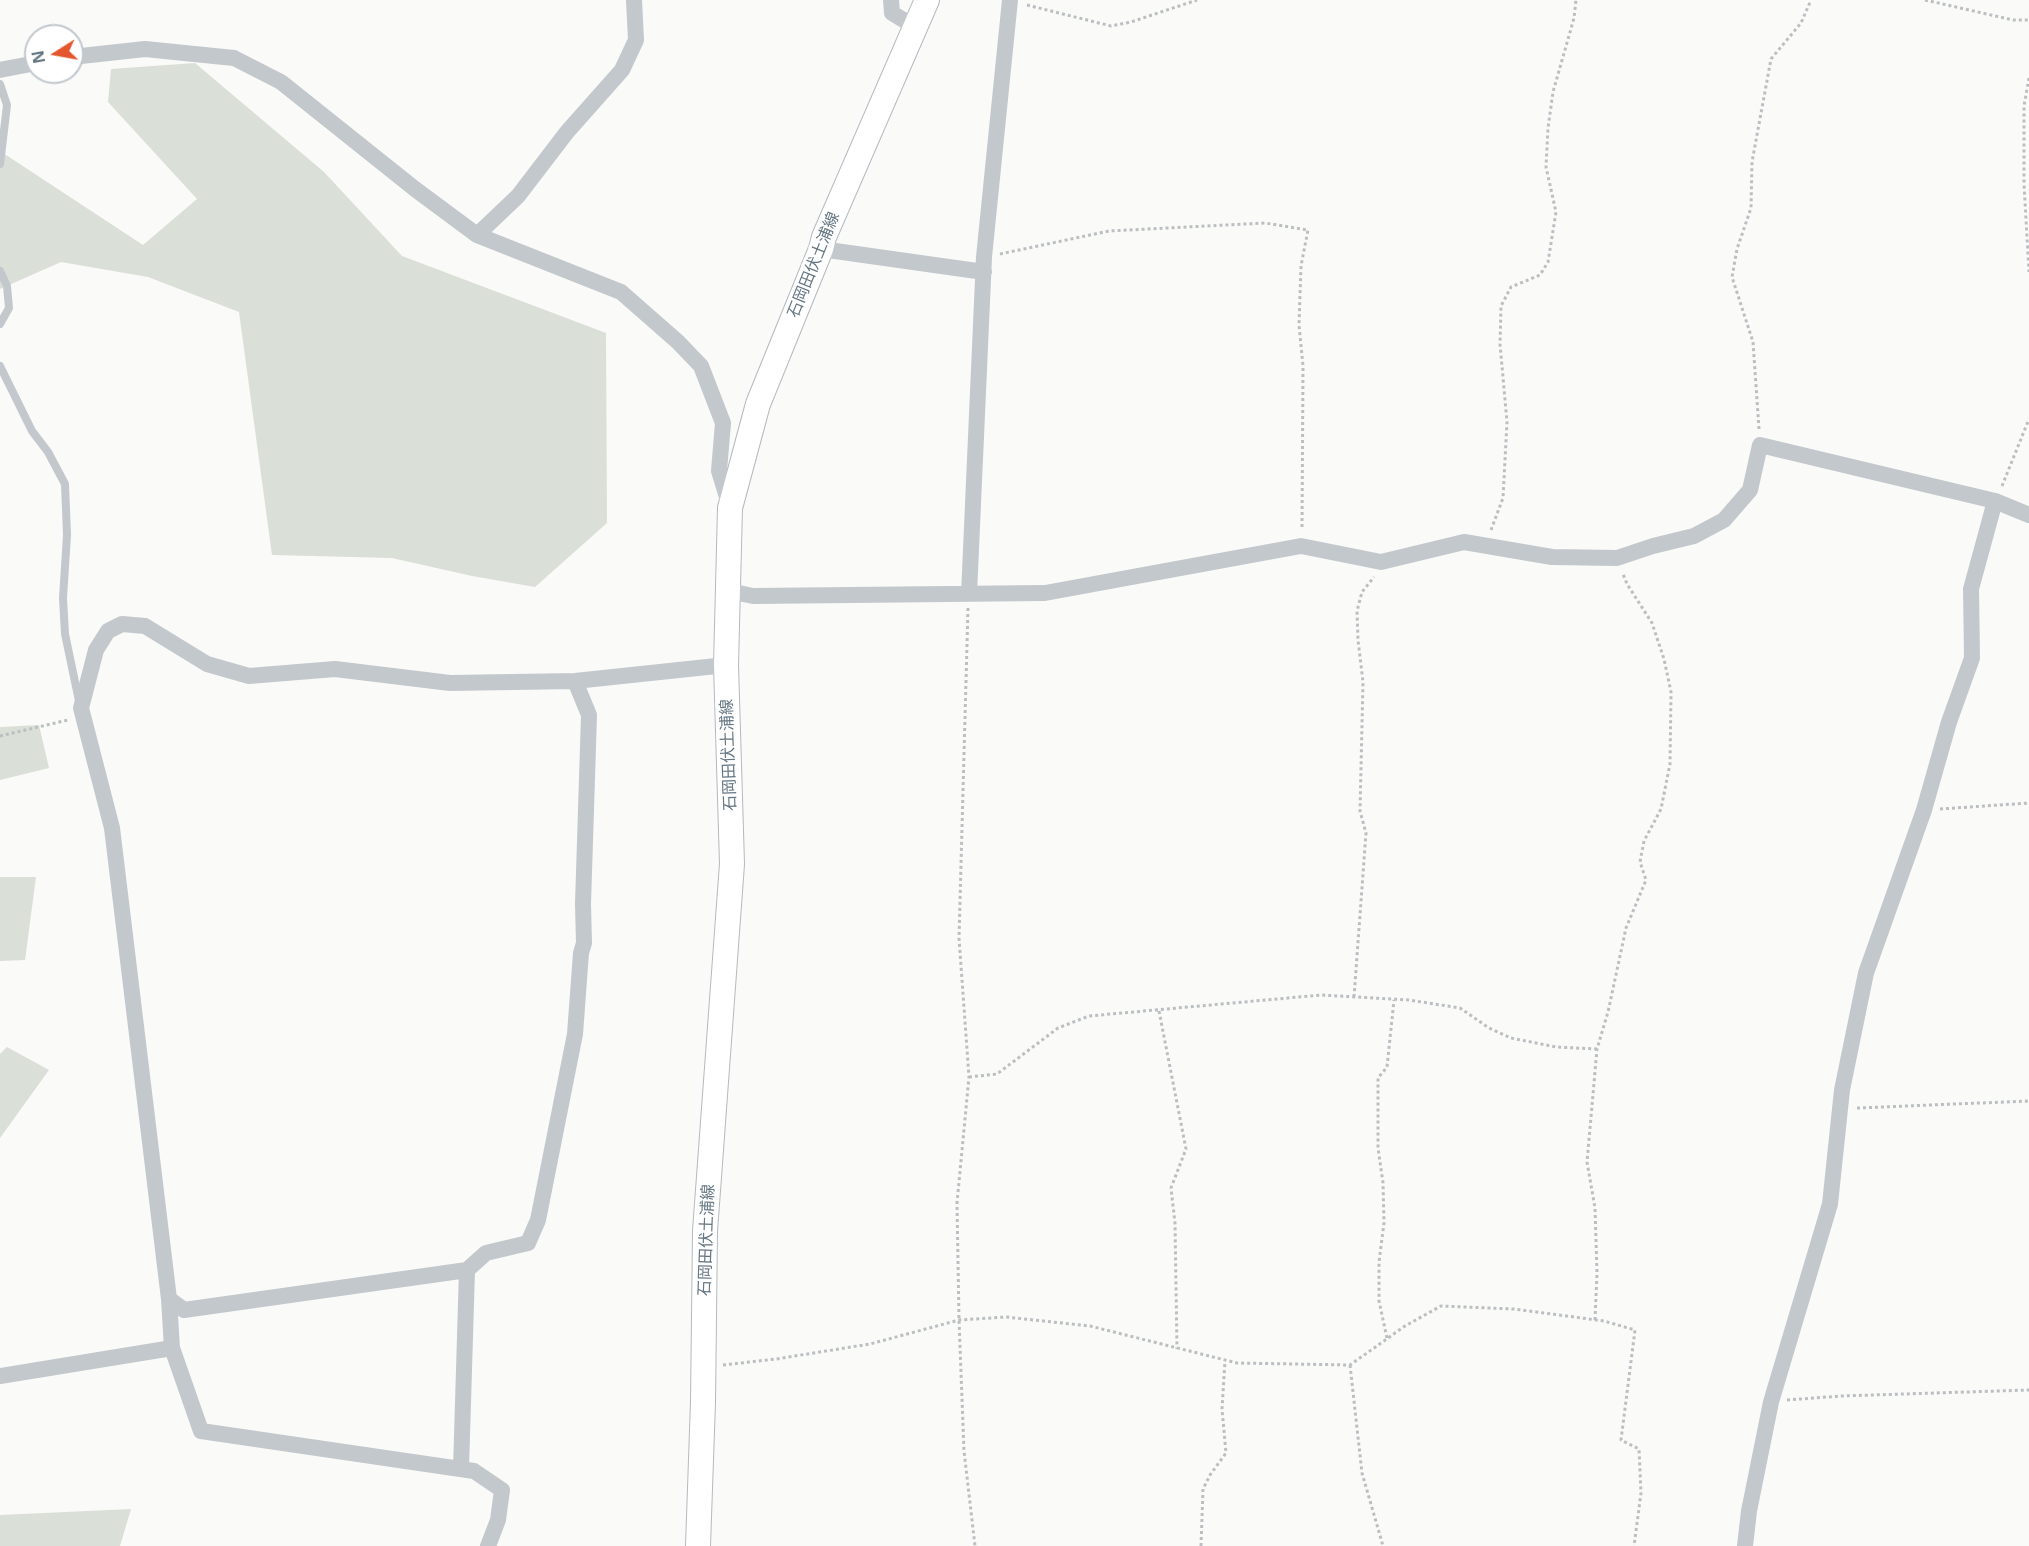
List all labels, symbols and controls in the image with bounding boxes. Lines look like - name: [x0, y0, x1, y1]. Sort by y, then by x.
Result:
- north arrow: [24, 24, 84, 84]
- text: N: [26, 49, 50, 66]
- street label: 石岡田伏土浦線: [784, 209, 844, 321]
- street label: 石岡田伏土浦線: [717, 699, 741, 811]
- street label: 石岡田伏土浦線: [695, 1184, 719, 1296]

